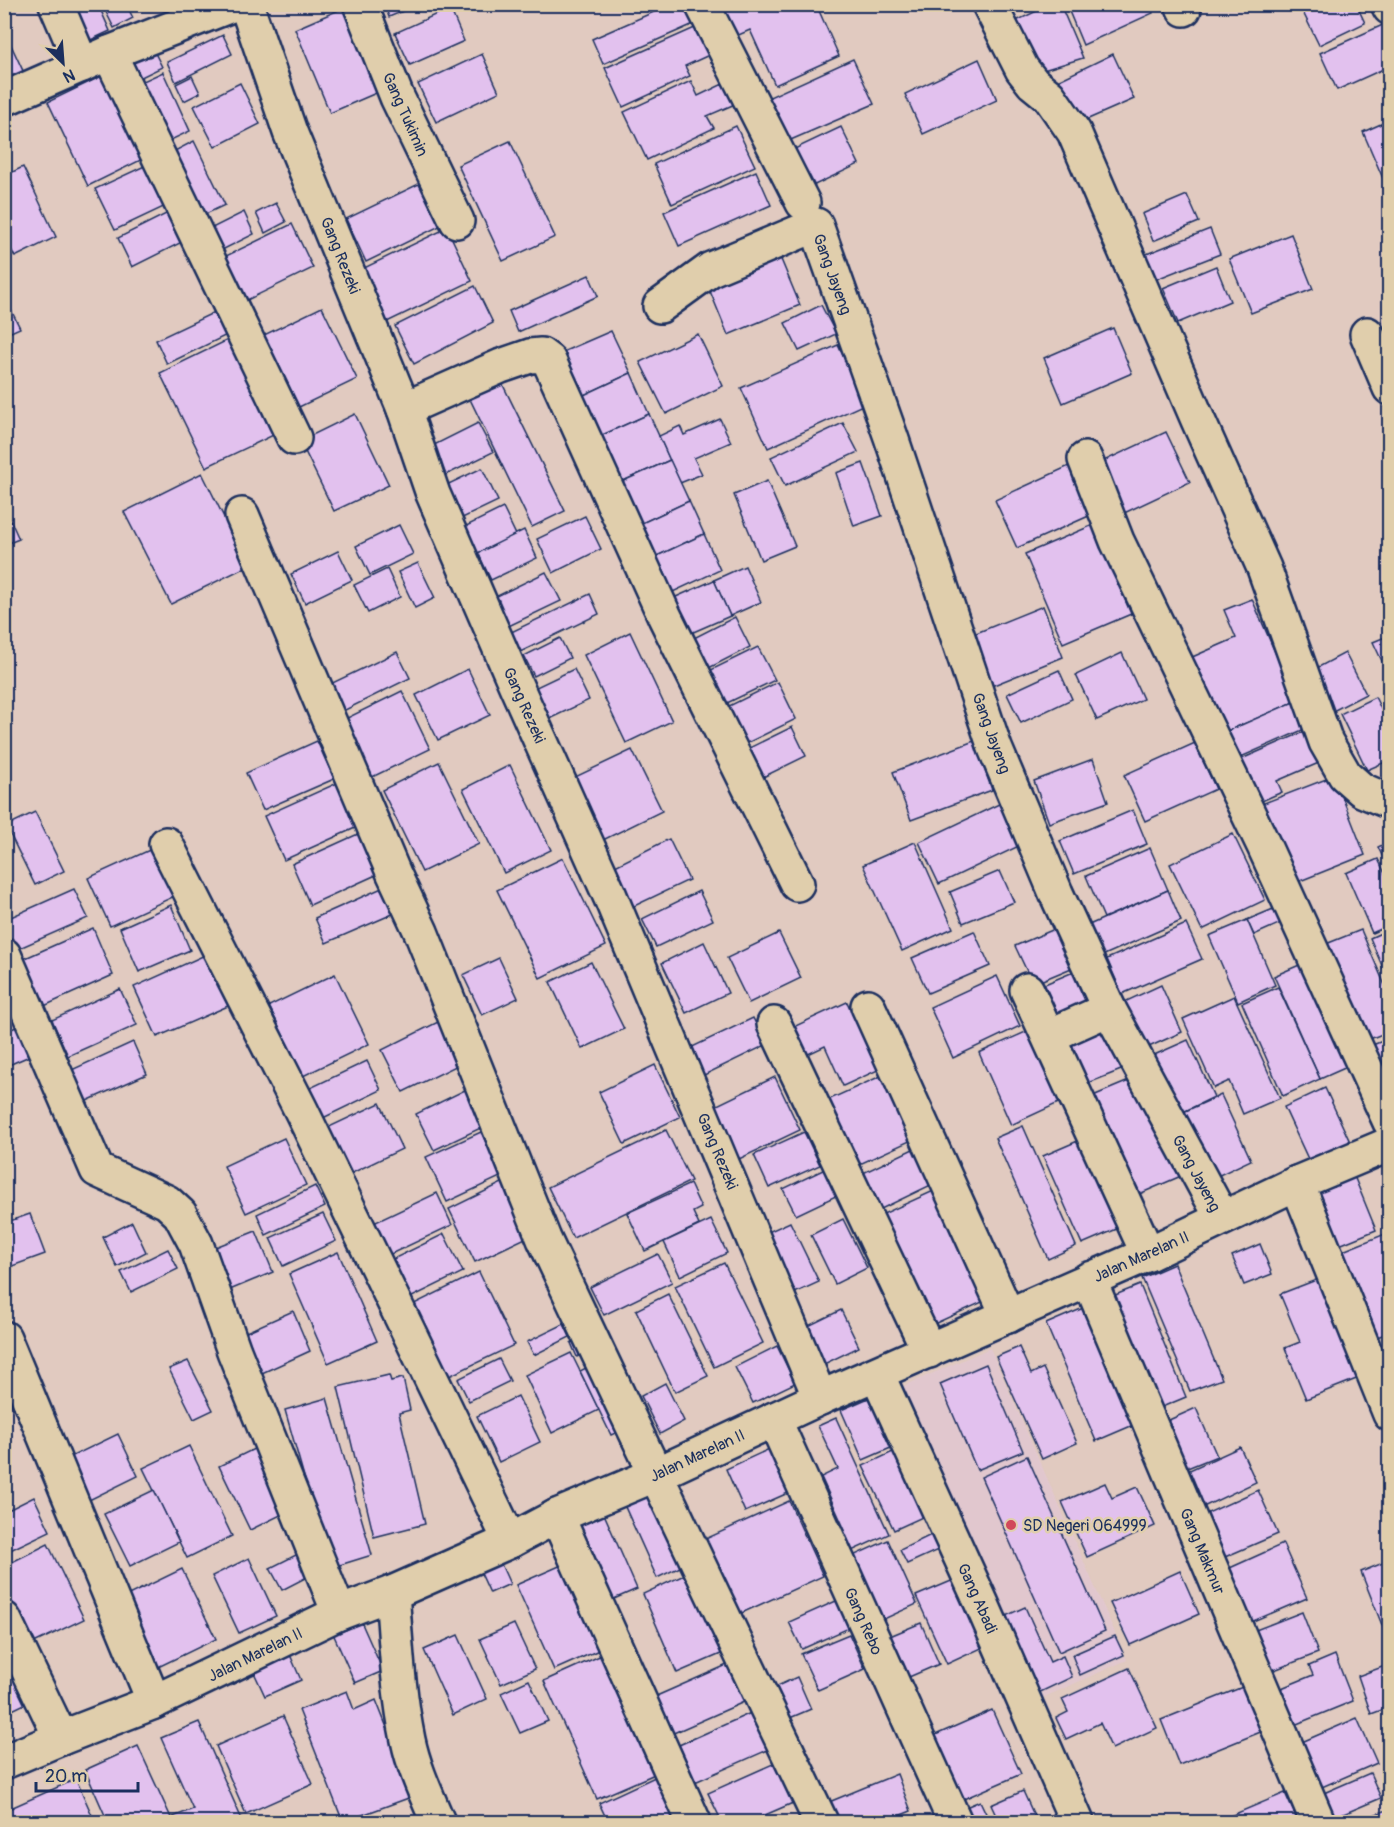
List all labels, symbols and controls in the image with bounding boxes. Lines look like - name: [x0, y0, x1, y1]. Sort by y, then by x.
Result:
- north arrow: [33, 33, 93, 93]
- text: N: [60, 64, 78, 87]
- street label: Gang Tukimin: [378, 69, 432, 159]
- street label: Gang Rezeki: [316, 214, 365, 297]
- street label: Gang Jayeng: [808, 231, 856, 318]
- street label: Gang Rezeki: [498, 664, 550, 747]
- street label: Gang Jayeng: [967, 690, 1015, 777]
- street label: Gang Rezeki: [692, 1110, 742, 1193]
- street label: Gang Jayeng: [1167, 1131, 1225, 1216]
- street label: Jalan Marelan II: [1090, 1227, 1193, 1287]
- street label: Jalan Marelan II: [647, 1425, 748, 1487]
- street label: Gang Makmur: [1175, 1505, 1229, 1598]
- place label: SD Negeri 064999: [1023, 1516, 1147, 1536]
- marker: SD Negeri 064999: [1004, 1518, 1018, 1532]
- street label: Gang Abadi: [953, 1560, 1001, 1637]
- street label: Gang Rebo: [839, 1585, 887, 1659]
- street label: Jalan Marelan II: [205, 1623, 306, 1686]
- scale bar: [36, 1755, 138, 1793]
- text: 20 m: [45, 1765, 87, 1788]

